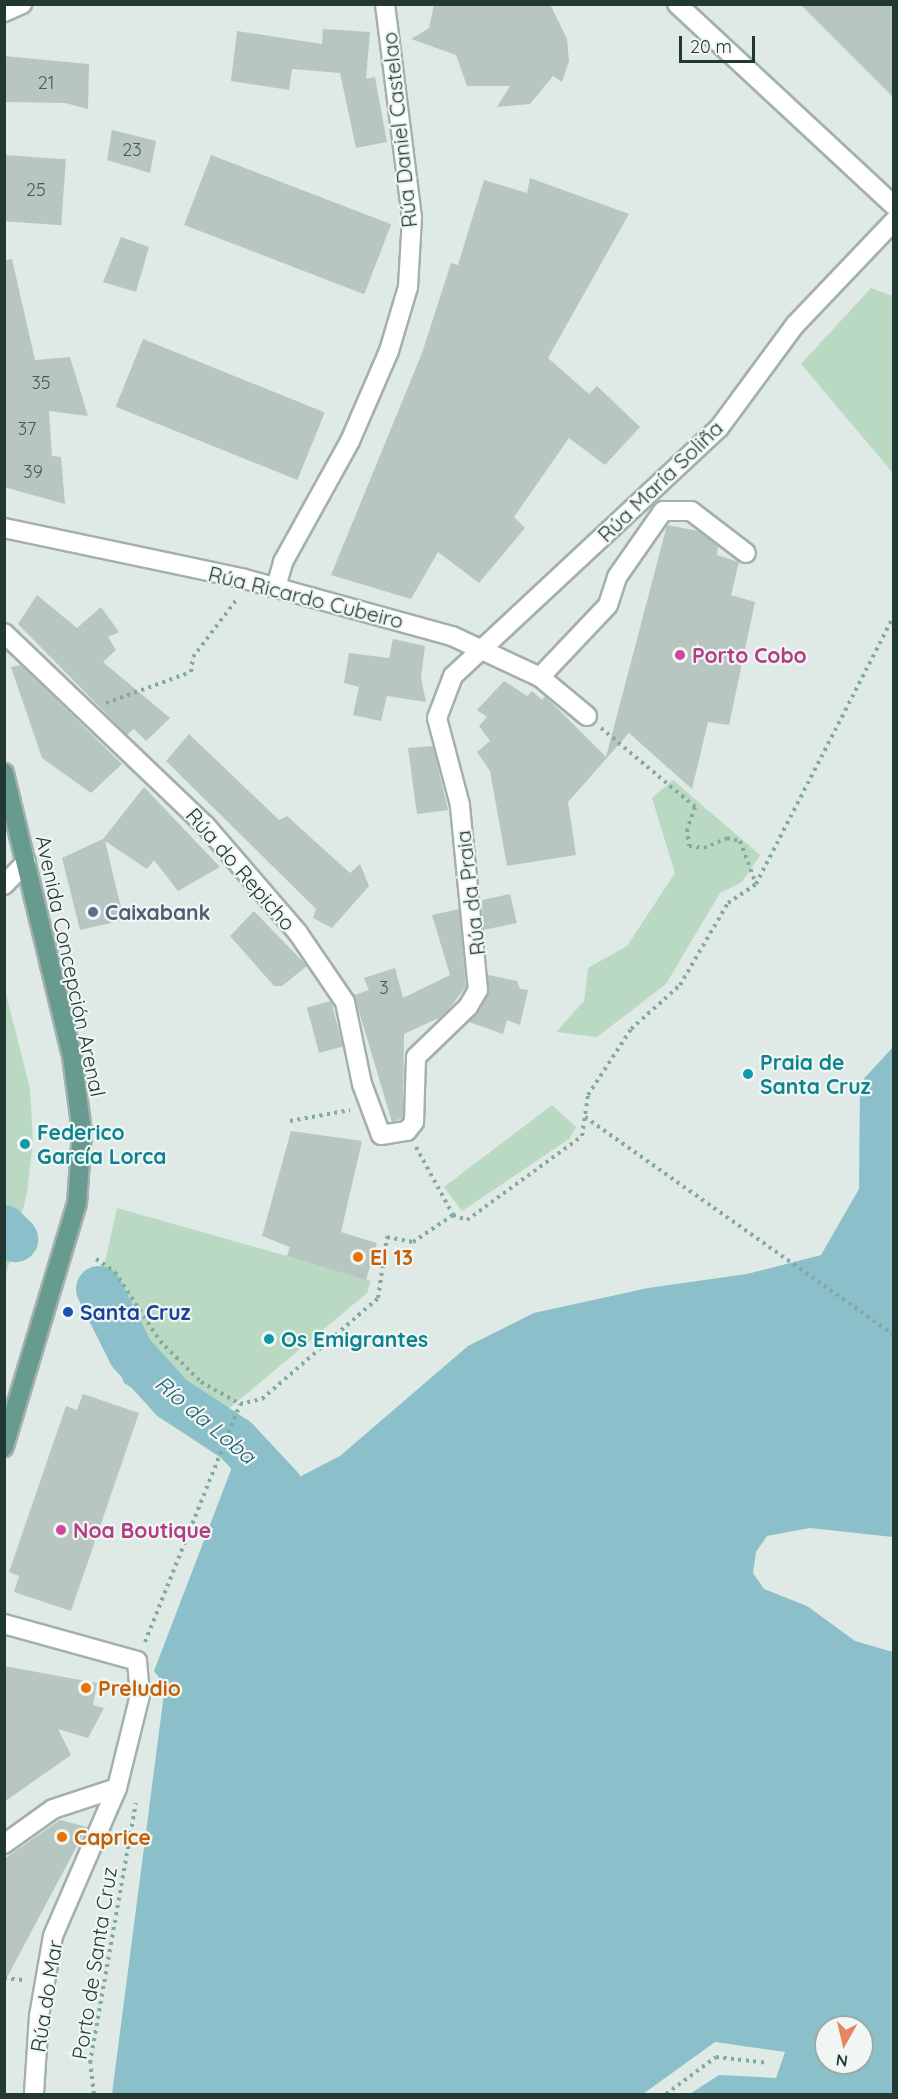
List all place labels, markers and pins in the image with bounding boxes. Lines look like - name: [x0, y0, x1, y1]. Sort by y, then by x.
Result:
- place label: Porto Cobo: [692, 642, 807, 668]
- marker: Porto Cobo: [673, 648, 687, 662]
- place label: Caixabank: [105, 899, 211, 925]
- marker: Caixabank: [86, 905, 100, 919]
- place label: Praia de Santa Cruz: [760, 1049, 871, 1099]
- marker: Praia de Santa Cruz: [741, 1067, 755, 1081]
- place label: Federico García Lorca: [37, 1119, 166, 1169]
- marker: Federico García Lorca: [18, 1137, 32, 1151]
- place label: El 13: [370, 1244, 413, 1270]
- marker: El 13: [351, 1250, 365, 1264]
- place label: Santa Cruz: [80, 1299, 191, 1325]
- marker: Santa Cruz: [61, 1305, 75, 1319]
- place label: Os Emigrantes: [281, 1326, 428, 1352]
- marker: Os Emigrantes: [262, 1332, 276, 1346]
- place label: Noa Boutique: [73, 1517, 211, 1543]
- marker: Noa Boutique: [54, 1523, 68, 1537]
- place label: Preludio: [98, 1675, 181, 1701]
- marker: Preludio: [79, 1681, 93, 1695]
- place label: Caprice: [74, 1824, 151, 1850]
- marker: Caprice: [55, 1830, 69, 1844]

